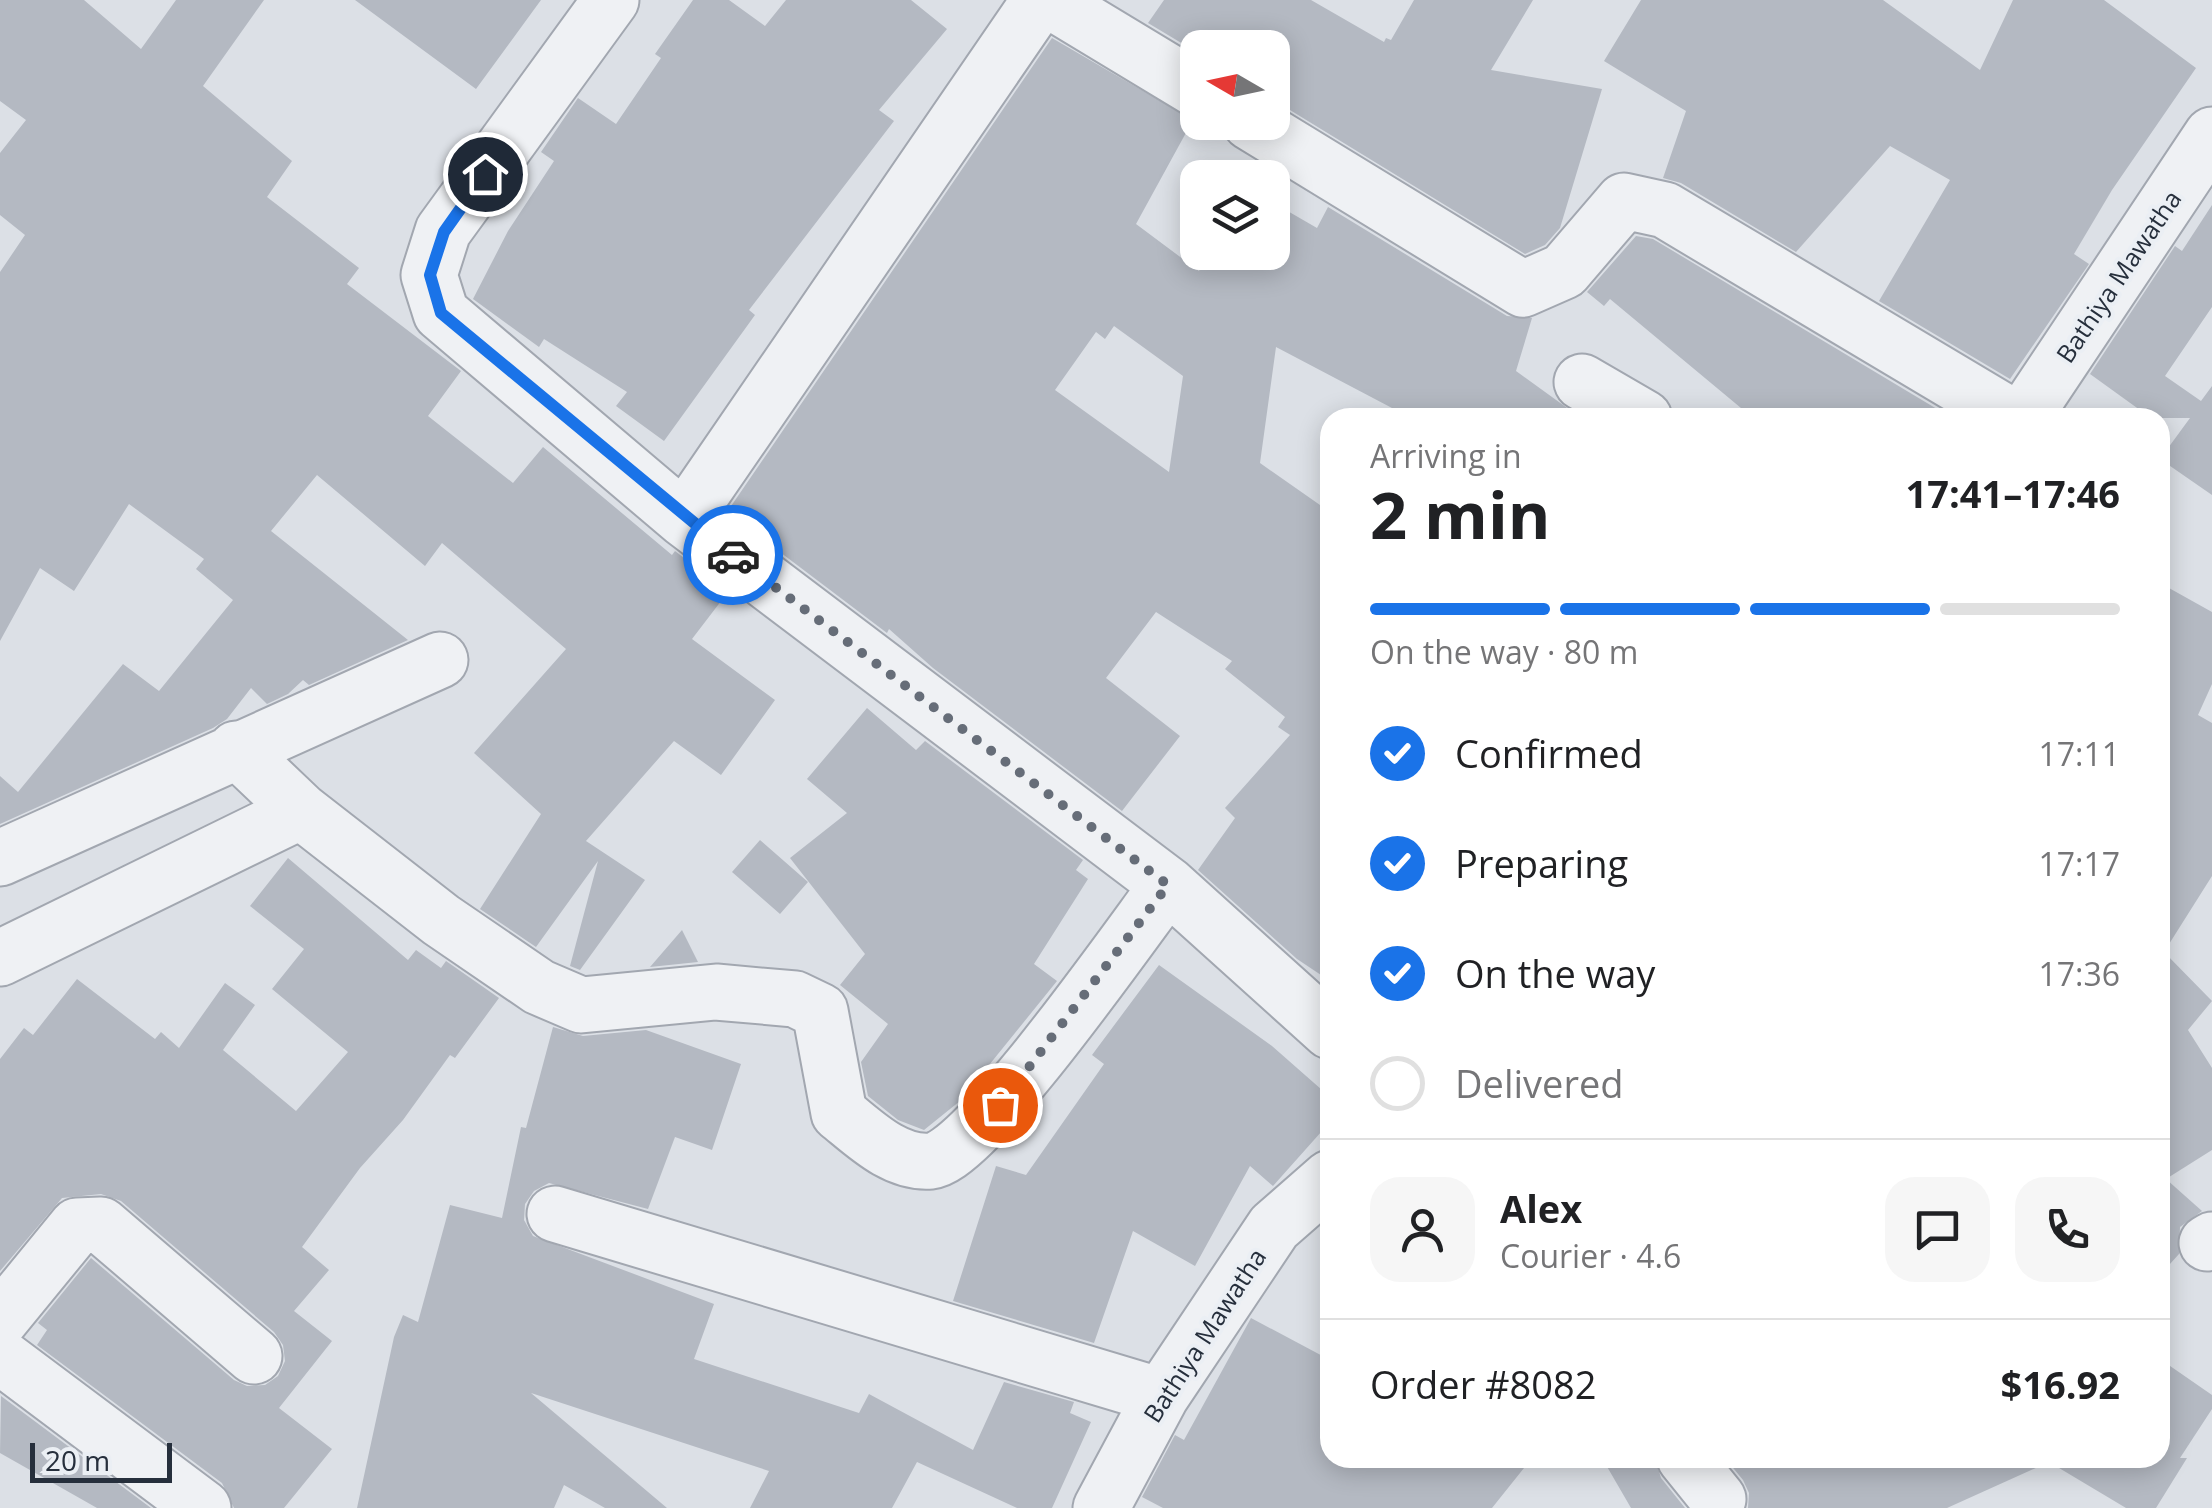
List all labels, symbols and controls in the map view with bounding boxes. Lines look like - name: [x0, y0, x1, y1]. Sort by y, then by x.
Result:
- north arrow: [1180, 30, 1290, 140]
- map controls: [1180, 30, 1290, 270]
- pin: [443, 132, 528, 217]
- icon: home: [458, 147, 513, 202]
- button: layers: [1180, 160, 1290, 270]
- street label: Bathiya Mawatha: [2048, 183, 2188, 369]
- text: Arriving in: [1370, 434, 1522, 477]
- text: 17:41–17:46: [1906, 467, 2120, 519]
- text: 2 min: [1370, 470, 1550, 558]
- courier: [683, 505, 783, 605]
- icon: car: [706, 528, 761, 583]
- text: On the way · 80 m: [1370, 630, 1638, 673]
- icon: check: [1370, 726, 1425, 781]
- text: Confirmed: [1455, 727, 1643, 779]
- text: 17:11: [2038, 732, 2120, 775]
- icon: check: [1370, 836, 1425, 891]
- text: Preparing: [1455, 837, 1628, 889]
- text: 17:17: [2038, 842, 2120, 885]
- icon: check: [1370, 946, 1425, 1001]
- text: On the way: [1455, 947, 1655, 999]
- text: 17:36: [2038, 952, 2120, 995]
- text: Delivered: [1455, 1057, 1624, 1109]
- pin: [958, 1063, 1043, 1148]
- icon: bag: [973, 1078, 1028, 1133]
- button: person: [1370, 1177, 1475, 1282]
- button: chat: [1885, 1177, 1990, 1282]
- button: phone: [2015, 1177, 2120, 1282]
- text: Alex: [1500, 1182, 1582, 1234]
- text: Courier · 4.6: [1500, 1234, 1681, 1277]
- street label: Bathiya Mawatha: [1135, 1241, 1273, 1429]
- text: Order #8082: [1370, 1358, 1597, 1410]
- text: $16.92: [2001, 1358, 2120, 1410]
- scale bar: [30, 1438, 172, 1482]
- text: 20 m: [45, 1441, 110, 1479]

